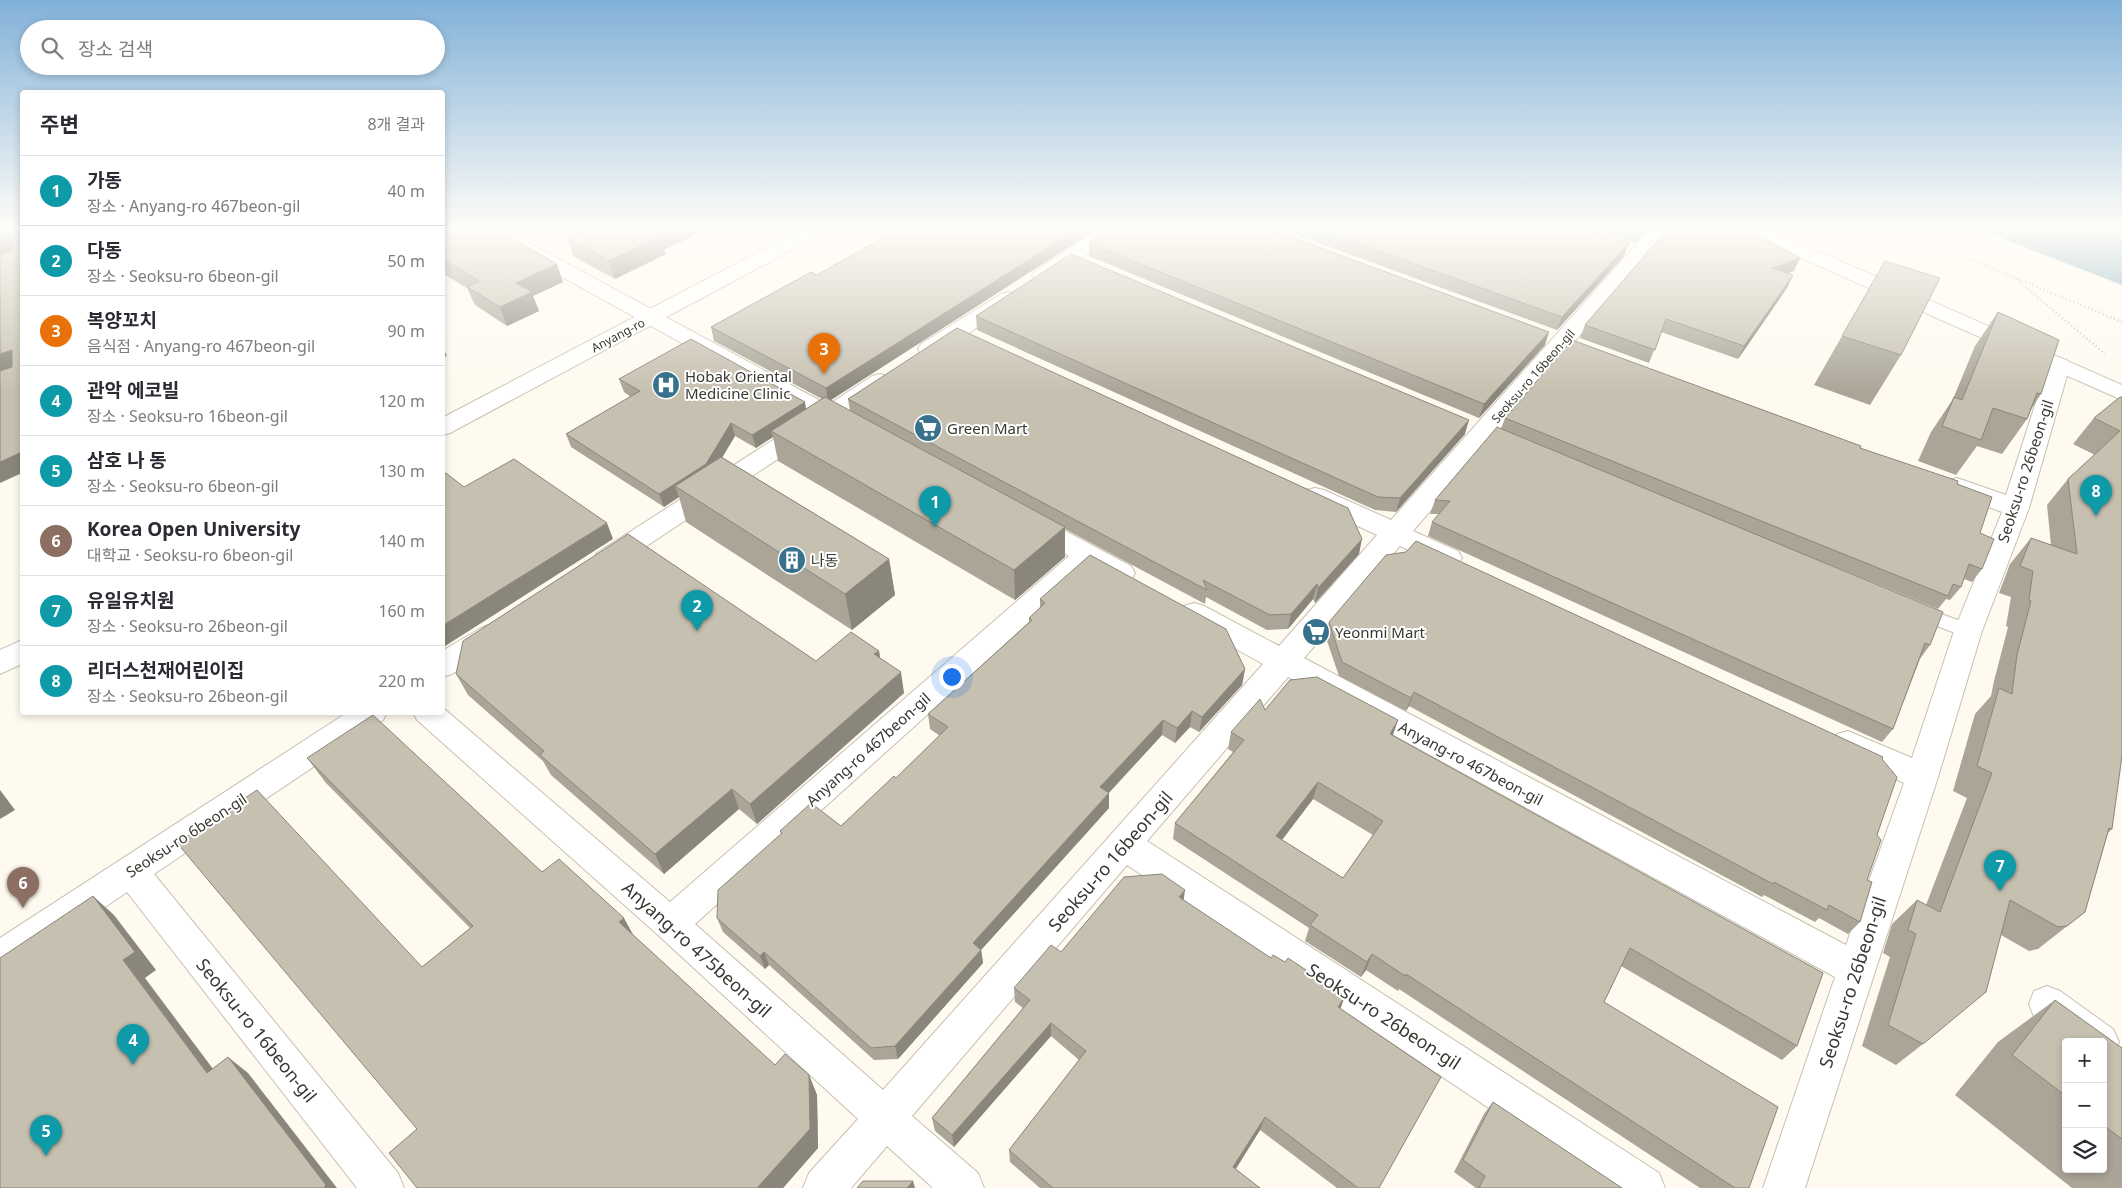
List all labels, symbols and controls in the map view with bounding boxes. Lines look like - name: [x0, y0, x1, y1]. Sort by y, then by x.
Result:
- search box: [20, 20, 445, 75]
- icon: search: [38, 34, 66, 62]
- text: 장소 검색: [78, 36, 153, 62]
- text: 주변: [40, 110, 79, 138]
- text: 8개 결과: [368, 113, 425, 135]
- text: 가동: [87, 167, 122, 193]
- text: 1: [51, 180, 61, 202]
- text: 40 m: [388, 180, 425, 202]
- text: 장소 · Anyang-ro 467beon-gil: [87, 195, 300, 217]
- text: 다동: [87, 237, 122, 263]
- text: 2: [51, 250, 61, 272]
- text: 50 m: [388, 250, 425, 272]
- text: 장소 · Seoksu-ro 6beon-gil: [87, 265, 279, 287]
- text: 복양꼬치: [87, 307, 157, 333]
- street label: Anyang-ro: [588, 314, 648, 356]
- text: 3: [51, 320, 61, 342]
- text: 90 m: [388, 320, 425, 342]
- street label: Seoksu-ro 16beon-gil: [1488, 325, 1578, 427]
- pin: 3: [808, 333, 840, 374]
- text: 음식점 · Anyang-ro 467beon-gil: [87, 335, 315, 357]
- place label: Hobak Oriental Medicine Clinic: [685, 366, 792, 403]
- hospital icon: Hobak Oriental Medicine Clinic: [651, 370, 681, 400]
- text: 관악 에코빌: [87, 377, 179, 403]
- text: 4: [51, 390, 61, 412]
- text: 120 m: [378, 390, 425, 412]
- street label: Seoksu-ro 26beon-gil: [1992, 397, 2058, 545]
- text: 장소 · Seoksu-ro 16beon-gil: [87, 405, 288, 427]
- supermarket icon: Green Mart: [913, 413, 943, 443]
- place label: Green Mart: [947, 418, 1028, 438]
- text: 삼호 나 동: [87, 447, 167, 473]
- text: 5: [51, 460, 61, 482]
- text: 130 m: [378, 460, 425, 482]
- text: 장소 · Seoksu-ro 6beon-gil: [87, 475, 279, 497]
- pin: 8: [2080, 475, 2112, 516]
- pin: 1: [919, 486, 951, 527]
- text: Korea Open University: [87, 516, 300, 542]
- text: 6: [51, 530, 61, 552]
- text: 140 m: [378, 530, 425, 552]
- text: 대학교 · Seoksu-ro 6beon-gil: [87, 544, 293, 566]
- building icon: 나동: [777, 545, 807, 575]
- place label: 나동: [811, 550, 839, 570]
- text: 유일유치원: [87, 587, 174, 613]
- pin: 2: [681, 590, 713, 631]
- text: 7: [51, 600, 61, 622]
- text: 160 m: [378, 600, 425, 622]
- text: 장소 · Seoksu-ro 26beon-gil: [87, 615, 288, 637]
- supermarket icon: Yeonmi Mart: [1301, 617, 1331, 647]
- place label: Yeonmi Mart: [1335, 622, 1426, 642]
- text: 리더스천재어린이집: [87, 657, 244, 683]
- your location: [939, 664, 965, 690]
- text: 8: [51, 670, 61, 692]
- text: 220 m: [378, 670, 425, 692]
- text: 장소 · Seoksu-ro 26beon-gil: [87, 685, 288, 707]
- street label: Anyang-ro 467beon-gil: [802, 688, 934, 810]
- street label: Anyang-ro 467beon-gil: [1395, 716, 1547, 810]
- street label: Seoksu-ro 16beon-gil: [1042, 786, 1178, 936]
- street label: Seoksu-ro 6beon-gil: [122, 788, 250, 882]
- pin: 7: [1984, 850, 2016, 891]
- pin: 6: [7, 867, 39, 908]
- street label: Anyang-ro 475beon-gil: [617, 876, 777, 1022]
- street label: Seoksu-ro 26beon-gil: [1813, 893, 1891, 1071]
- street label: Seoksu-ro 16beon-gil: [191, 953, 323, 1107]
- street label: Seoksu-ro 26beon-gil: [1303, 957, 1465, 1075]
- pin: 4: [117, 1024, 149, 1065]
- map controls: [2062, 1038, 2107, 1173]
- button: +: [2062, 1038, 2107, 1083]
- button: −: [2062, 1083, 2107, 1128]
- pin: 5: [30, 1115, 62, 1156]
- button: layers: [2062, 1128, 2107, 1173]

